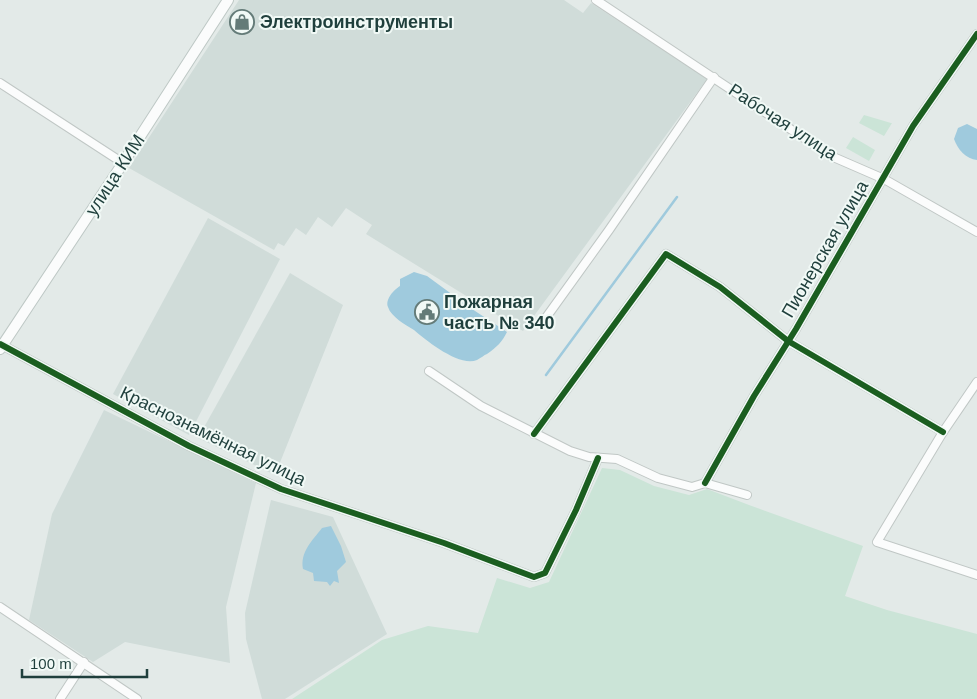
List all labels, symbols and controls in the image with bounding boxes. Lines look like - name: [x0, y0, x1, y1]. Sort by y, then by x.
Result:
- shop icon: Электроинструменты: [229, 9, 255, 35]
- place label: Электроинструменты: [260, 12, 453, 32]
- street label: Рабочая улица: [725, 80, 842, 165]
- street label: улица КИМ: [81, 131, 149, 219]
- street label: Пионерская улица: [778, 176, 873, 321]
- place label: Пожарная часть № 340: [444, 292, 554, 333]
- public building icon: Пожарная часть № 340: [414, 299, 440, 325]
- street label: Краснознамённая улица: [117, 382, 310, 490]
- scale bar: [22, 646, 148, 678]
- text: 100 m: [30, 655, 72, 672]

